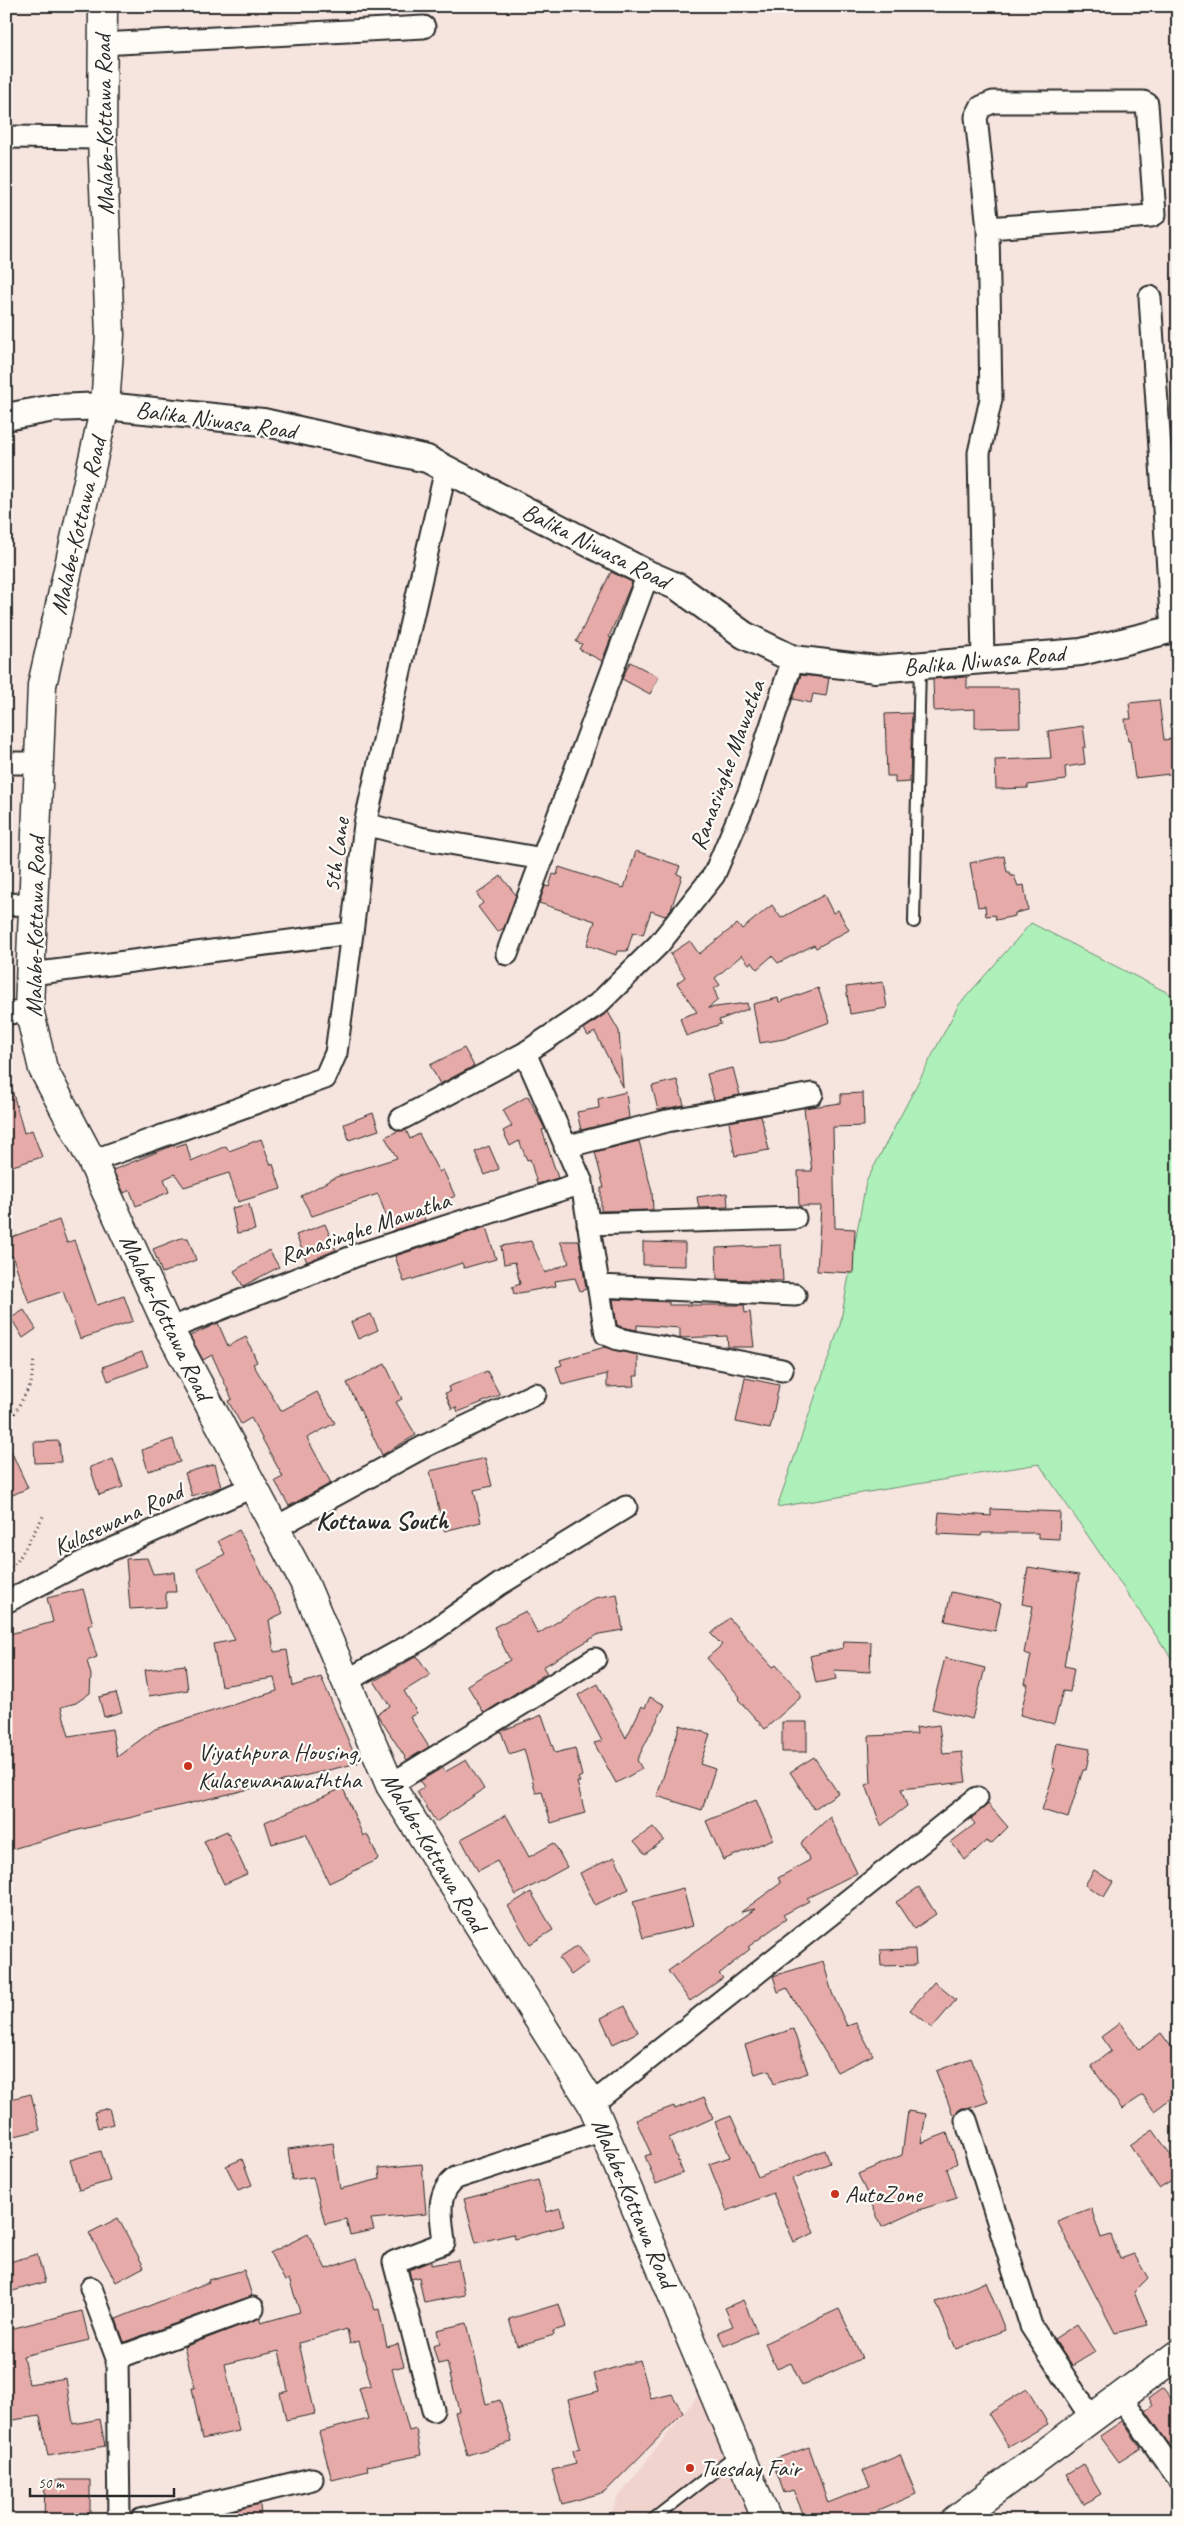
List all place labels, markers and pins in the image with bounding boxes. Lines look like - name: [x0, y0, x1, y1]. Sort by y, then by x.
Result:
- place label: Viyathpura Housing, Kulasewanawaththa: [198, 1737, 363, 1795]
- marker: Viyathpura Housing, Kulasewanawaththa: [182, 1760, 194, 1772]
- place label: AutoZone: [845, 2179, 924, 2209]
- marker: AutoZone: [829, 2188, 841, 2200]
- place label: Tuesday Fair: [700, 2453, 803, 2483]
- marker: Tuesday Fair: [684, 2462, 696, 2474]

